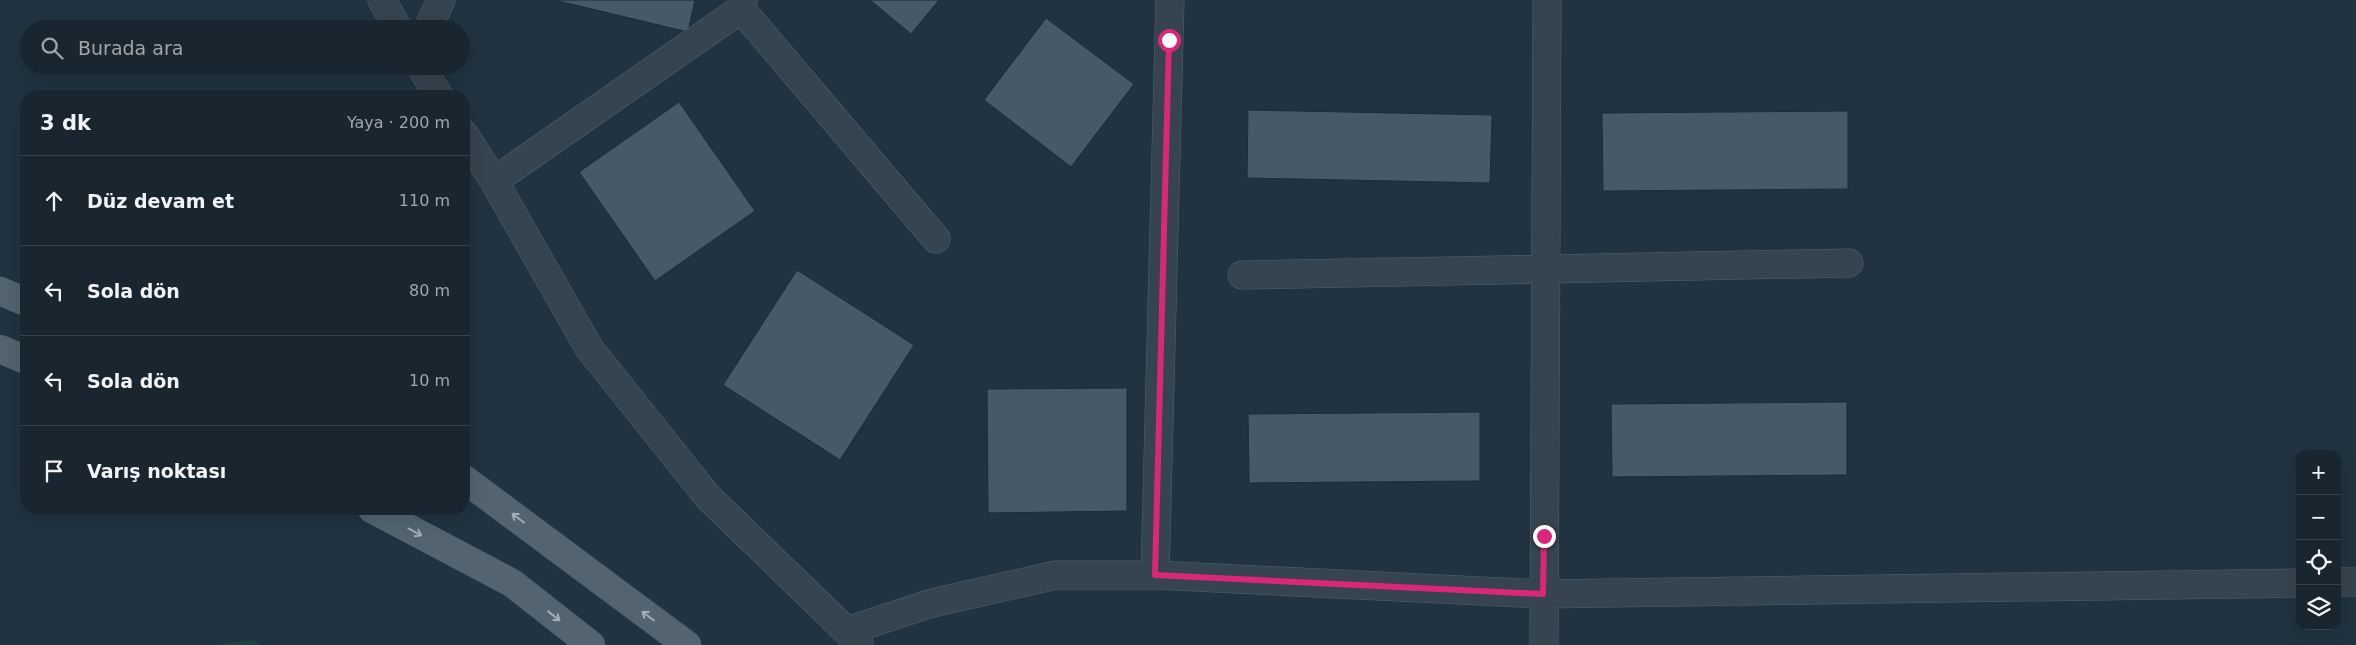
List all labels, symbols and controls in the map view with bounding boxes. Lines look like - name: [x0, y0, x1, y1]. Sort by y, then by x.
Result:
- search box: [20, 20, 470, 75]
- route start: [1158, 29, 1181, 52]
- icon: search: [38, 34, 66, 62]
- text: Burada ara: [78, 37, 183, 59]
- text: 3 dk: [40, 111, 91, 135]
- text: Yaya · 200 m: [347, 113, 450, 132]
- icon: ahead: [40, 187, 68, 215]
- text: Düz devam et: [87, 190, 234, 212]
- text: 110 m: [399, 191, 450, 210]
- icon: left: [40, 277, 68, 305]
- text: Sola dön: [87, 280, 180, 302]
- text: 80 m: [409, 281, 450, 300]
- icon: left: [40, 367, 68, 395]
- text: Sola dön: [87, 370, 180, 392]
- text: 10 m: [409, 371, 450, 390]
- map controls: [2296, 450, 2341, 630]
- button: +: [2296, 450, 2341, 495]
- icon: arrive: [40, 457, 68, 485]
- text: Varış noktası: [87, 460, 226, 482]
- button: −: [2296, 495, 2341, 540]
- one-way arrow: [511, 513, 525, 523]
- route end: [1533, 525, 1556, 548]
- one-way arrow: [408, 527, 422, 537]
- button: locate: [2296, 540, 2341, 585]
- button: layers: [2296, 585, 2341, 630]
- one-way arrow: [547, 610, 560, 621]
- one-way arrow: [642, 610, 655, 621]

